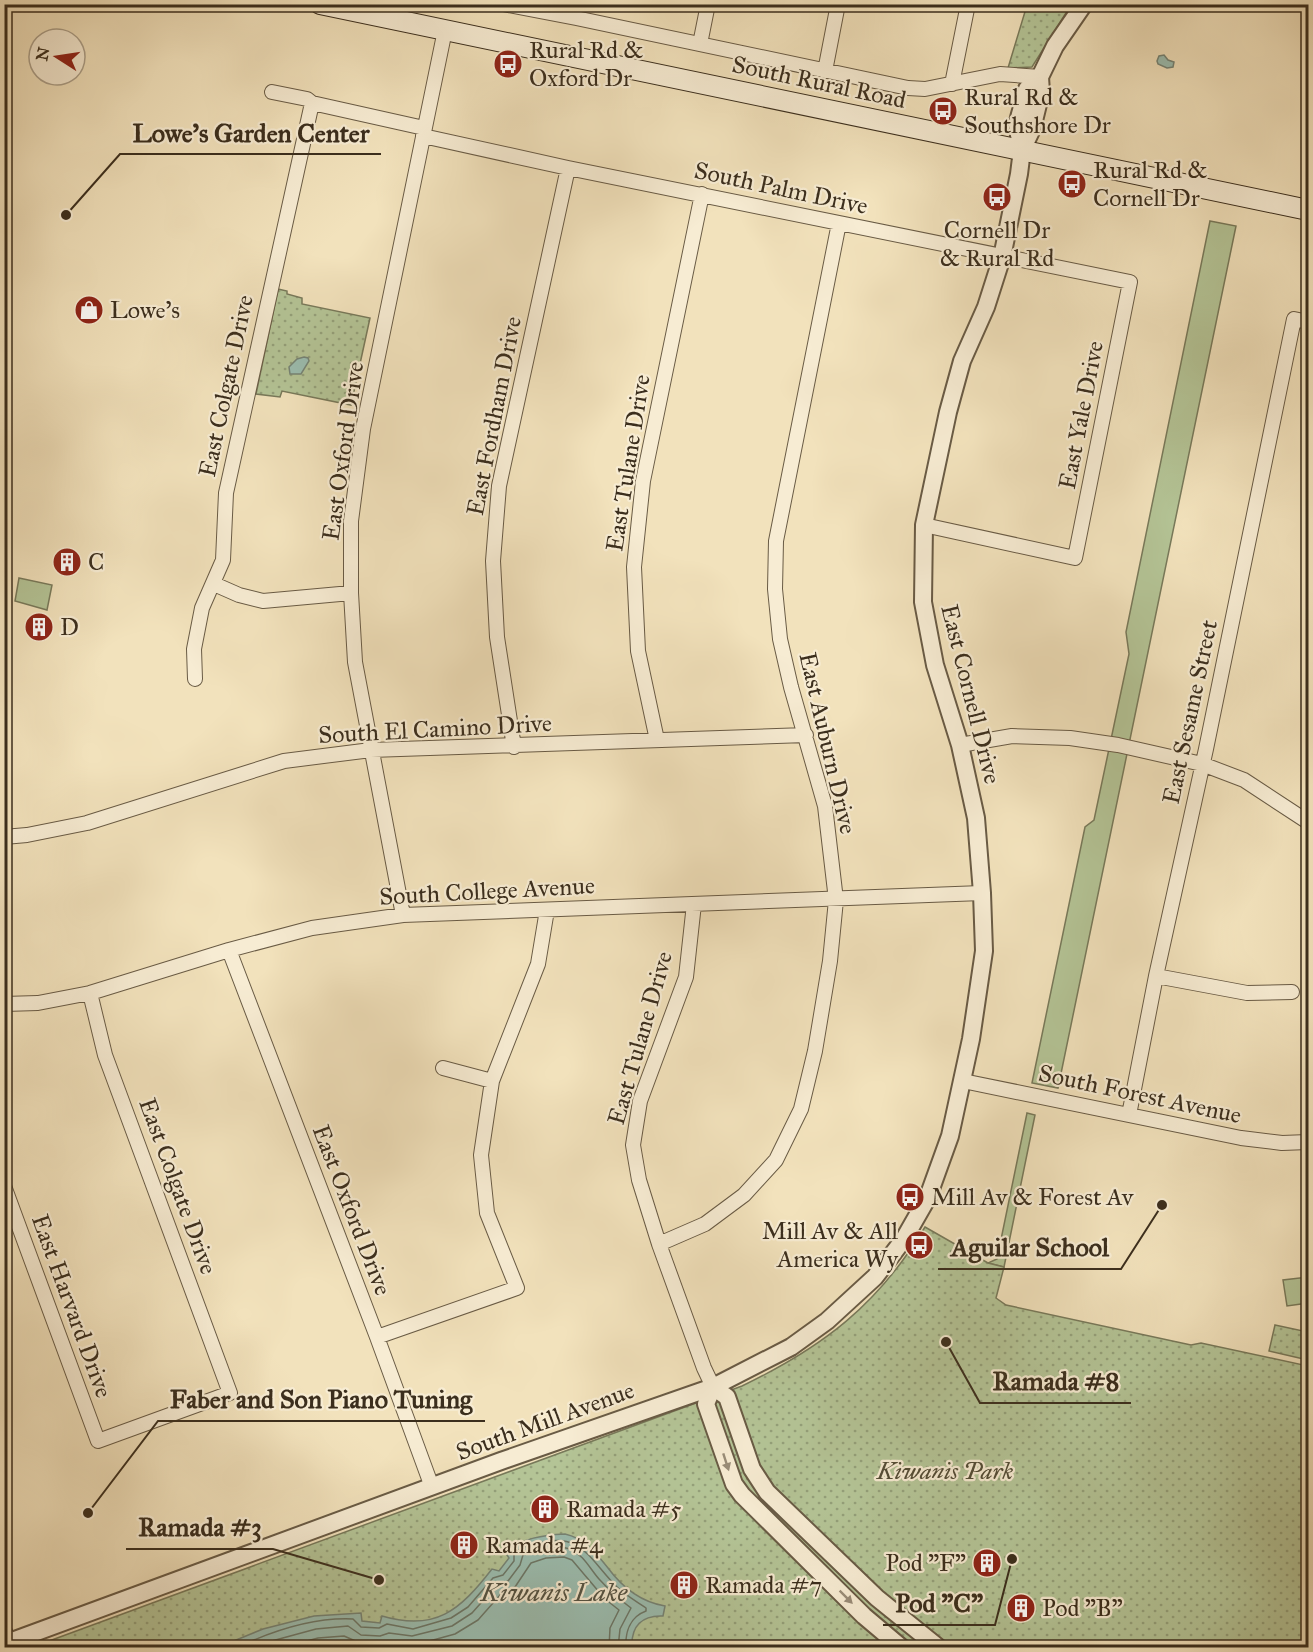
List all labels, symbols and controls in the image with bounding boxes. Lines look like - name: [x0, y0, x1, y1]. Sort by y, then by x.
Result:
- north arrow: [27, 27, 87, 87]
- place label: Rural Rd & Oxford Dr: [529, 35, 644, 93]
- text: N: [32, 45, 54, 63]
- bus stop icon: Rural Rd & Oxford Dr: [492, 48, 524, 80]
- street label: South Rural Road: [729, 49, 909, 115]
- place label: Rural Rd & Southshore Dr: [964, 82, 1111, 140]
- bus stop icon: Rural Rd & Southshore Dr: [927, 95, 959, 127]
- callout: Lowe's Garden Center: [120, 110, 381, 154]
- text: Lowe's Garden Center: [133, 117, 371, 149]
- street label: South Palm Drive: [691, 155, 871, 221]
- place label: Rural Rd & Cornell Dr: [1093, 155, 1208, 213]
- bus stop icon: Rural Rd & Cornell Dr: [1056, 168, 1088, 200]
- bus stop icon: Cornell Dr & Rural Rd: [981, 181, 1013, 213]
- place label: Cornell Dr & Rural Rd: [940, 215, 1054, 273]
- street label: East Colgate Drive: [192, 292, 260, 480]
- shop icon: Lowe's: [73, 294, 105, 326]
- place label: Lowe's: [110, 295, 180, 325]
- street label: East Fordham Drive: [460, 314, 528, 518]
- street label: East Yale Drive: [1052, 338, 1110, 492]
- street label: East Oxford Drive: [316, 360, 370, 542]
- street label: East Tulane Drive: [599, 372, 657, 554]
- building icon: C: [51, 546, 83, 578]
- place label: C: [88, 547, 104, 577]
- street label: East Cornell Drive: [934, 601, 1008, 787]
- building icon: D: [23, 611, 55, 643]
- place label: D: [60, 612, 79, 642]
- street label: East Sesame Street: [1156, 617, 1224, 807]
- street label: East Auburn Drive: [793, 649, 863, 837]
- street label: South El Camino Drive: [317, 708, 553, 750]
- street label: South College Avenue: [379, 870, 596, 912]
- street label: East Tulane Drive: [601, 948, 679, 1128]
- street label: South Forest Avenue: [1036, 1058, 1244, 1130]
- street label: East Colgate Drive: [132, 1094, 224, 1278]
- street label: East Oxford Drive: [306, 1120, 398, 1300]
- bus stop icon: Mill Av & Forest Av: [894, 1181, 926, 1213]
- place label: Mill Av & Forest Av: [931, 1182, 1135, 1212]
- street label: East Harvard Drive: [25, 1210, 119, 1402]
- place label: Mill Av & All America Wy: [762, 1216, 899, 1274]
- callout: Aguilar School: [938, 1225, 1121, 1269]
- bus stop icon: Mill Av & All America Wy: [903, 1229, 935, 1261]
- text: Aguilar School: [949, 1231, 1110, 1264]
- callout: Ramada #8: [980, 1359, 1131, 1403]
- text: Ramada #8: [993, 1365, 1119, 1397]
- street label: South Mill Avenue: [452, 1375, 638, 1467]
- callout: Faber and Son Piano Tuning: [158, 1377, 485, 1421]
- text: Faber and Son Piano Tuning: [170, 1383, 473, 1416]
- one-way arrow: [722, 1453, 732, 1471]
- park label: Kiwanis Park: [876, 1456, 1013, 1486]
- building icon: Ramada #5: [529, 1493, 561, 1525]
- place label: Ramada #5: [566, 1494, 681, 1524]
- callout: Ramada #3: [126, 1505, 273, 1549]
- text: Ramada #3: [138, 1511, 262, 1543]
- building icon: Ramada #4: [448, 1529, 480, 1561]
- place label: Ramada #4: [485, 1530, 603, 1560]
- building icon: Pod "F": [971, 1547, 1003, 1579]
- place label: Pod "F": [885, 1548, 966, 1578]
- building icon: Ramada #7: [668, 1569, 700, 1601]
- place label: Ramada #7: [705, 1570, 822, 1600]
- water label: Kiwanis Lake: [479, 1576, 629, 1608]
- callout: Pod "C": [883, 1581, 995, 1625]
- text: Pod "C": [895, 1587, 983, 1619]
- one-way arrow: [838, 1590, 853, 1604]
- building icon: Pod "B": [1005, 1592, 1037, 1624]
- place label: Pod "B": [1042, 1593, 1123, 1623]

